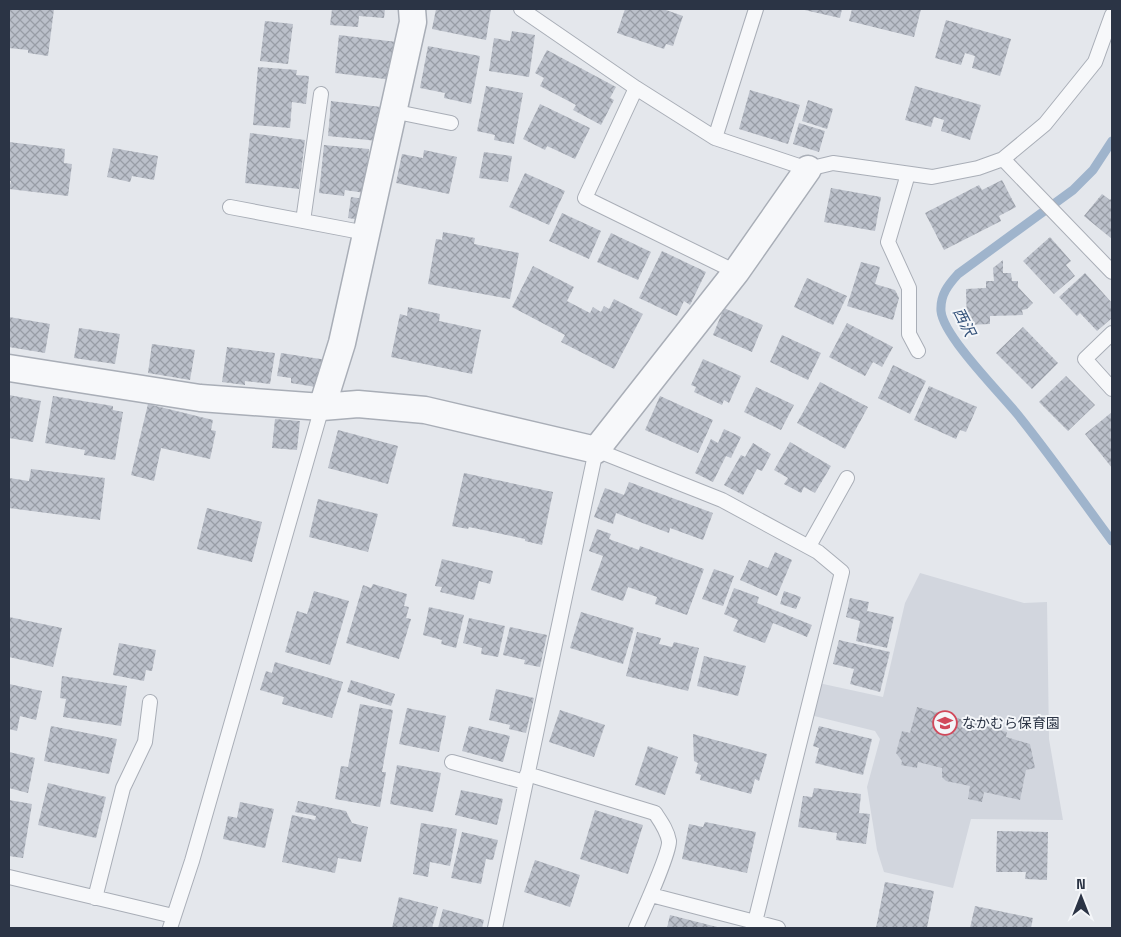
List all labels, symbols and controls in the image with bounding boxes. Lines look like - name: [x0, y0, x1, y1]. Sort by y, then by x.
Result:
- water label: 西沢: [949, 304, 981, 341]
- school or university icon: なかむら保育園: [932, 710, 958, 736]
- place label: なかむら保育園: [962, 714, 1060, 732]
- north arrow: [1056, 872, 1106, 922]
- text: N: [1076, 875, 1086, 893]

